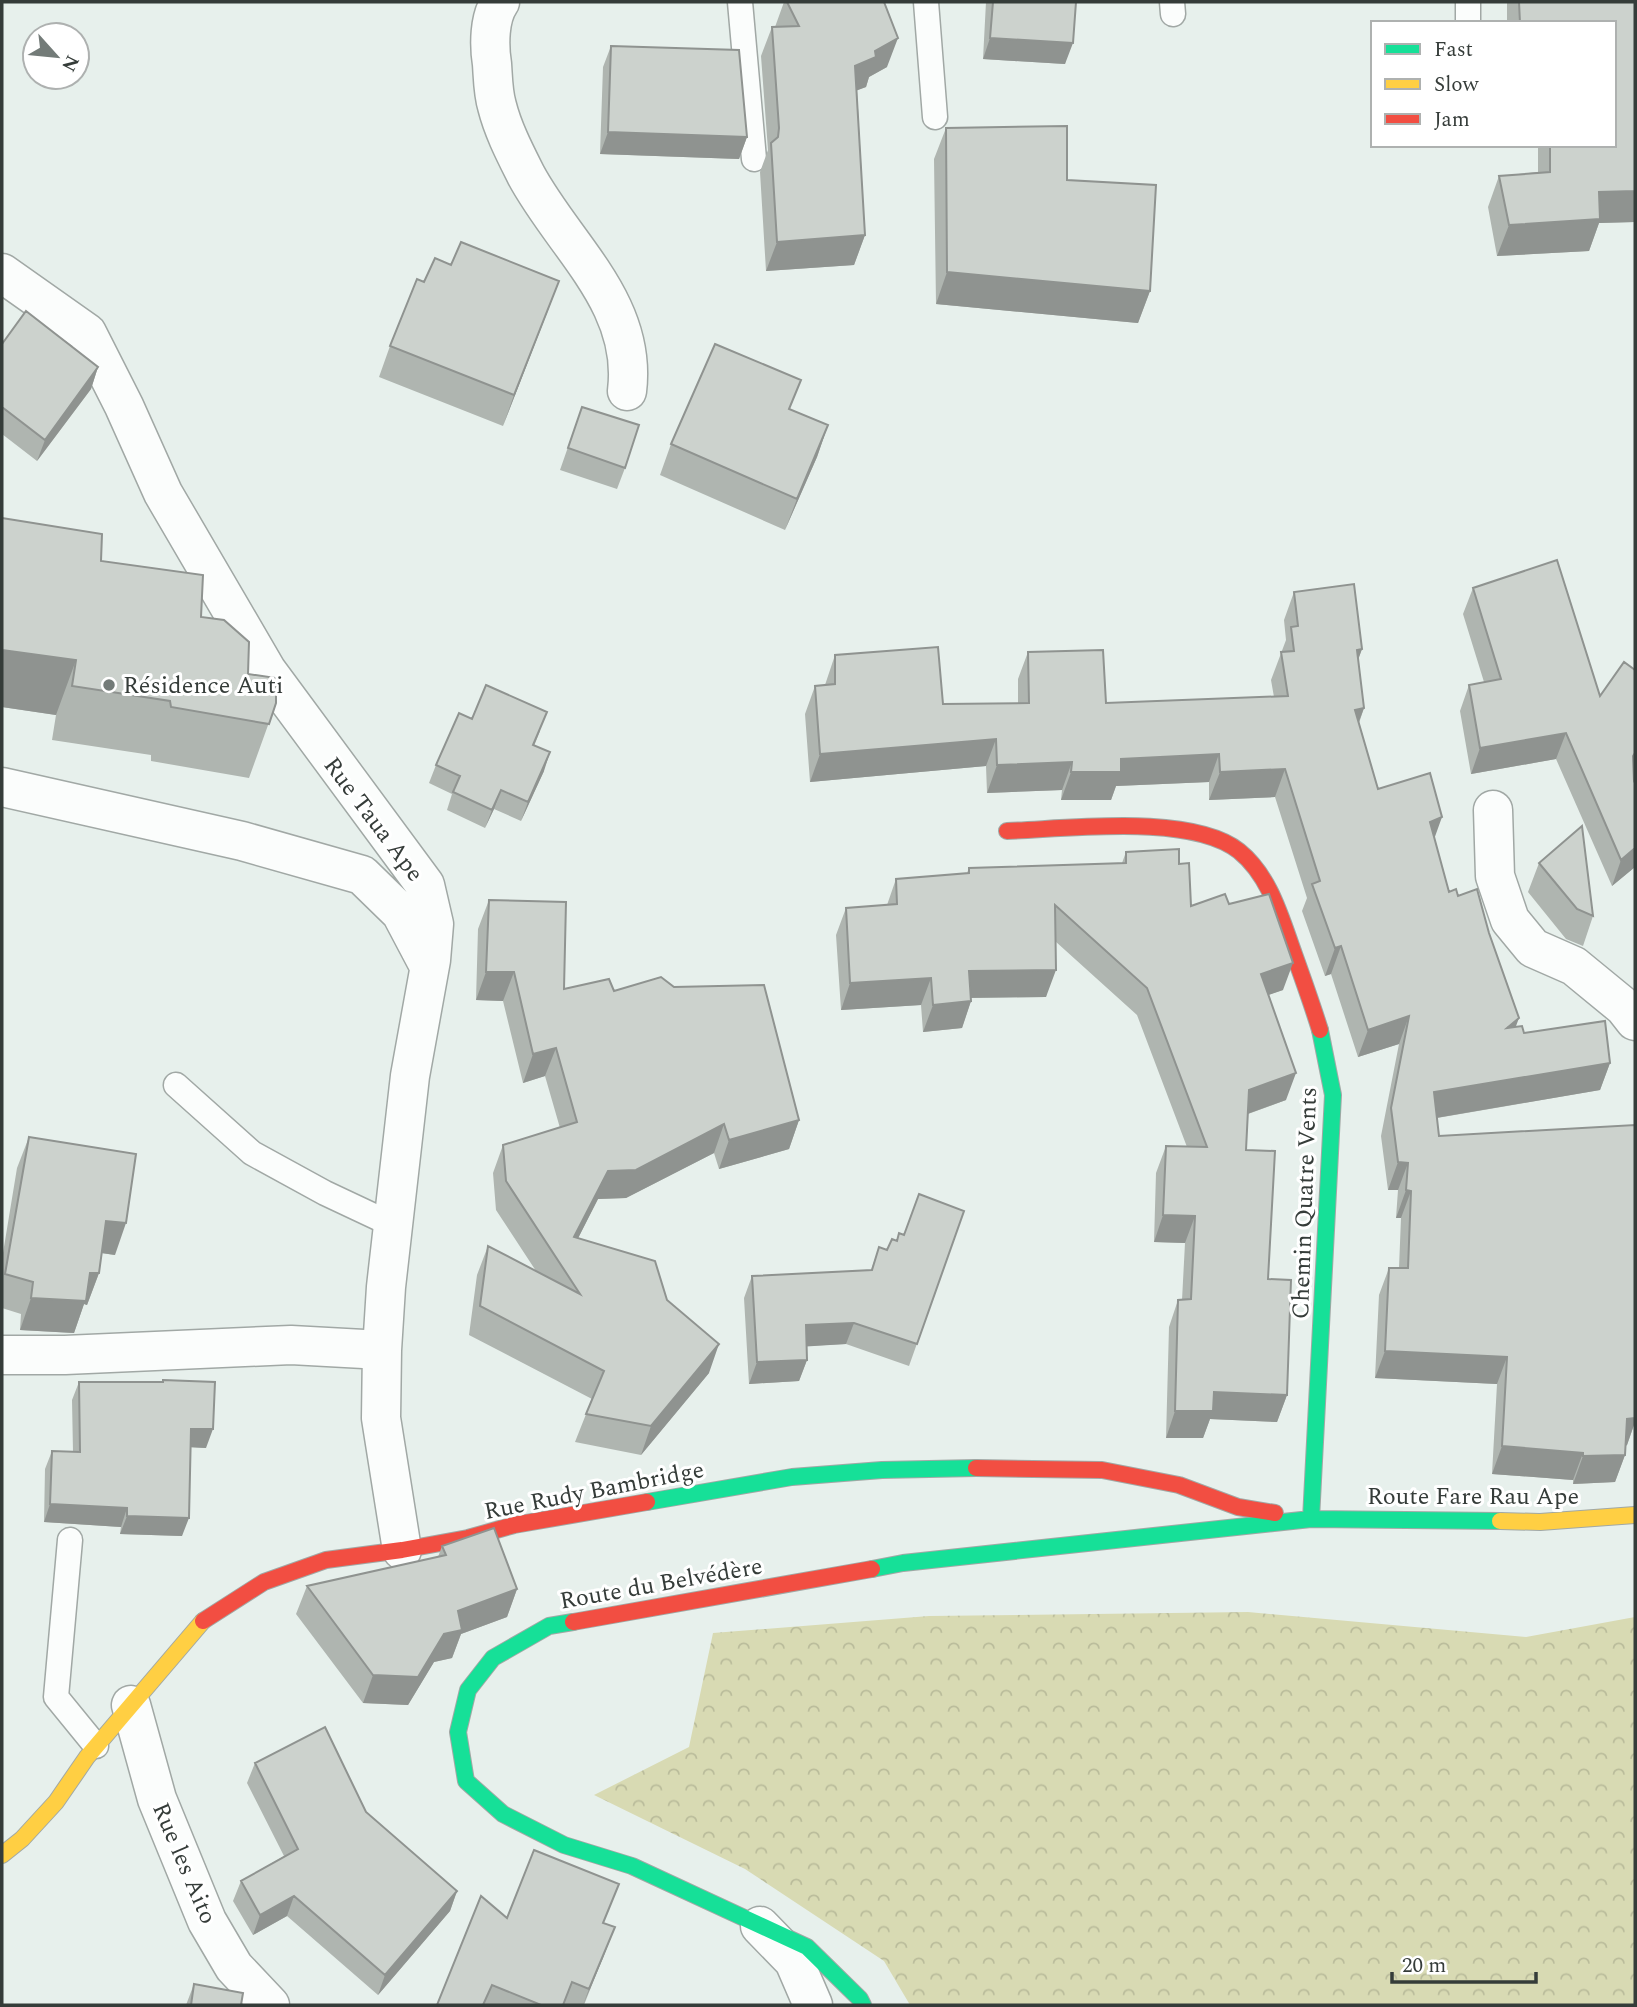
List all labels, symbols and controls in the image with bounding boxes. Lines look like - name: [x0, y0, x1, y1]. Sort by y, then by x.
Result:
- north arrow: [21, 21, 91, 91]
- legend: [1371, 21, 1616, 147]
- text: Fast: [1434, 34, 1473, 66]
- text: N: [53, 50, 86, 77]
- text: Slow: [1434, 69, 1480, 101]
- text: Jam: [1434, 104, 1470, 136]
- place label: Résidence Auti: [123, 668, 283, 704]
- marker: Résidence Auti: [101, 677, 117, 693]
- street label: Rue Taua Ape: [314, 749, 432, 890]
- street label: Chemin Quatre Vents: [1283, 1086, 1327, 1320]
- street label: Rue Rudy Bambridge: [481, 1452, 707, 1530]
- street label: Route Fare Rau Ape: [1367, 1479, 1579, 1515]
- street label: Route du Belvédère: [557, 1548, 765, 1620]
- street label: Rue les Aito: [142, 1797, 226, 1930]
- scale bar: [1392, 1940, 1536, 1984]
- text: 20 m: [1402, 1950, 1446, 1982]

